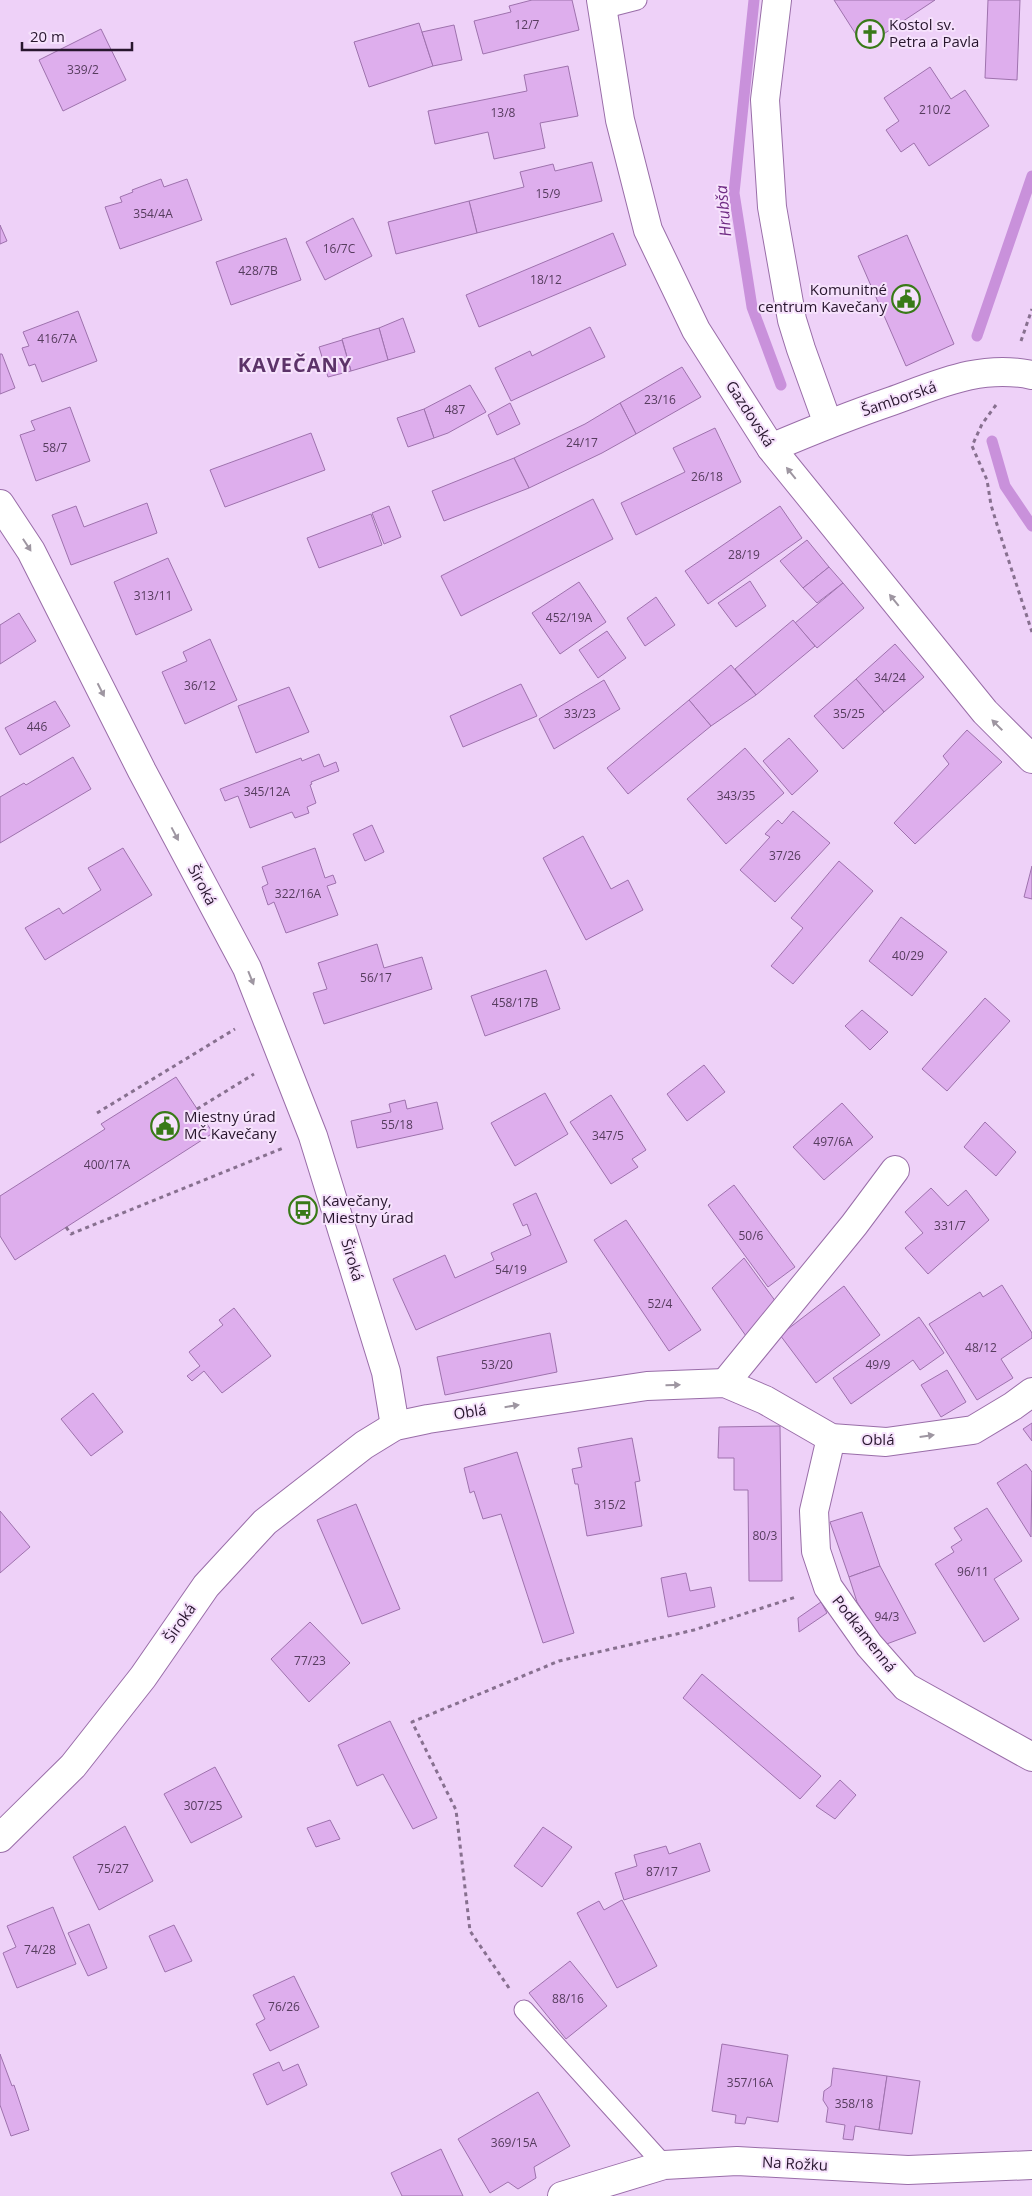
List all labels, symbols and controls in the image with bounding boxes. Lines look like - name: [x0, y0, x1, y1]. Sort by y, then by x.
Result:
- place label: Kostol sv. Petra a Pavla: [889, 14, 979, 51]
- house number: 12/7: [515, 16, 540, 33]
- church icon: Kostol sv. Petra a Pavla: [855, 19, 885, 49]
- scale bar: [22, 20, 132, 52]
- text: 20 m: [30, 26, 65, 46]
- house number: 339/2: [67, 61, 99, 78]
- house number: 210/2: [919, 101, 951, 118]
- house number: 13/8: [491, 104, 516, 121]
- water label: Hrubša: [710, 184, 736, 238]
- house number: 15/9: [536, 185, 561, 202]
- house number: 354/4A: [133, 205, 173, 222]
- house number: 16/7C: [323, 240, 356, 257]
- house number: 428/7B: [238, 262, 278, 279]
- house number: 18/12: [530, 271, 562, 288]
- place label: Komunitné centrum Kavečany: [758, 279, 887, 316]
- public building icon: Komunitné centrum Kavečany: [891, 284, 921, 314]
- house number: 416/7A: [37, 330, 77, 347]
- district label: KAVEČANY: [238, 351, 352, 378]
- street label: Gazdovská: [722, 376, 780, 450]
- street label: Šamborská: [858, 376, 939, 420]
- house number: 23/16: [644, 391, 676, 408]
- house number: 487: [445, 401, 465, 418]
- house number: 24/17: [566, 434, 598, 451]
- house number: 58/7: [43, 439, 68, 456]
- one-way arrow: [786, 467, 797, 480]
- house number: 26/18: [691, 468, 723, 485]
- one-way arrow: [22, 538, 32, 552]
- house number: 28/19: [728, 546, 760, 563]
- house number: 313/11: [134, 587, 172, 604]
- one-way arrow: [888, 593, 899, 606]
- house number: 452/19A: [546, 609, 593, 626]
- house number: 34/24: [874, 669, 906, 686]
- house number: 36/12: [184, 677, 216, 694]
- one-way arrow: [97, 683, 105, 697]
- house number: 33/23: [564, 705, 596, 722]
- house number: 35/25: [833, 705, 865, 722]
- house number: 446: [27, 718, 47, 735]
- one-way arrow: [992, 719, 1004, 731]
- house number: 345/12A: [244, 783, 291, 800]
- house number: 343/35: [717, 787, 755, 804]
- one-way arrow: [171, 827, 179, 841]
- house number: 37/26: [769, 847, 801, 864]
- street label: Široká: [184, 861, 222, 908]
- house number: 322/16A: [275, 885, 322, 902]
- house number: 40/29: [892, 947, 924, 964]
- house number: 56/17: [360, 969, 392, 986]
- one-way arrow: [247, 971, 255, 985]
- house number: 458/17B: [492, 994, 538, 1011]
- place label: Miestny úrad MČ Kavečany: [184, 1106, 277, 1143]
- public building icon: Miestny úrad MČ Kavečany: [150, 1111, 180, 1141]
- house number: 55/18: [381, 1116, 413, 1133]
- house number: 347/5: [592, 1127, 624, 1144]
- house number: 497/6A: [813, 1133, 853, 1150]
- house number: 400/17A: [84, 1156, 131, 1173]
- place label: Kavečany, Miestny úrad: [322, 1190, 414, 1227]
- bus stop icon: Kavečany, Miestny úrad: [288, 1195, 318, 1225]
- house number: 331/7: [934, 1217, 966, 1234]
- house number: 50/6: [739, 1227, 764, 1244]
- street label: Široká: [337, 1236, 369, 1283]
- house number: 54/19: [495, 1261, 527, 1278]
- house number: 52/4: [648, 1295, 673, 1312]
- house number: 48/12: [965, 1339, 997, 1356]
- house number: 53/20: [481, 1356, 513, 1373]
- house number: 49/9: [866, 1356, 891, 1373]
- one-way arrow: [665, 1381, 681, 1389]
- street label: Oblá: [452, 1399, 488, 1423]
- one-way arrow: [504, 1402, 520, 1410]
- street label: Oblá: [862, 1429, 894, 1449]
- one-way arrow: [919, 1432, 935, 1440]
- house number: 315/2: [594, 1496, 626, 1513]
- house number: 80/3: [753, 1527, 778, 1544]
- house number: 96/11: [957, 1563, 989, 1580]
- street label: Podkamenná: [828, 1591, 901, 1676]
- street label: Široká: [159, 1599, 200, 1646]
- house number: 94/3: [875, 1608, 900, 1625]
- house number: 77/23: [294, 1652, 326, 1669]
- house number: 307/25: [184, 1797, 222, 1814]
- house number: 75/27: [97, 1860, 129, 1877]
- house number: 87/17: [646, 1863, 678, 1880]
- house number: 74/28: [24, 1941, 56, 1958]
- house number: 88/16: [552, 1990, 584, 2007]
- house number: 76/26: [268, 1998, 300, 2015]
- house number: 357/16A: [727, 2074, 774, 2091]
- house number: 358/18: [835, 2095, 873, 2112]
- house number: 369/15A: [491, 2134, 538, 2151]
- street label: Na Rožku: [762, 2151, 828, 2175]

